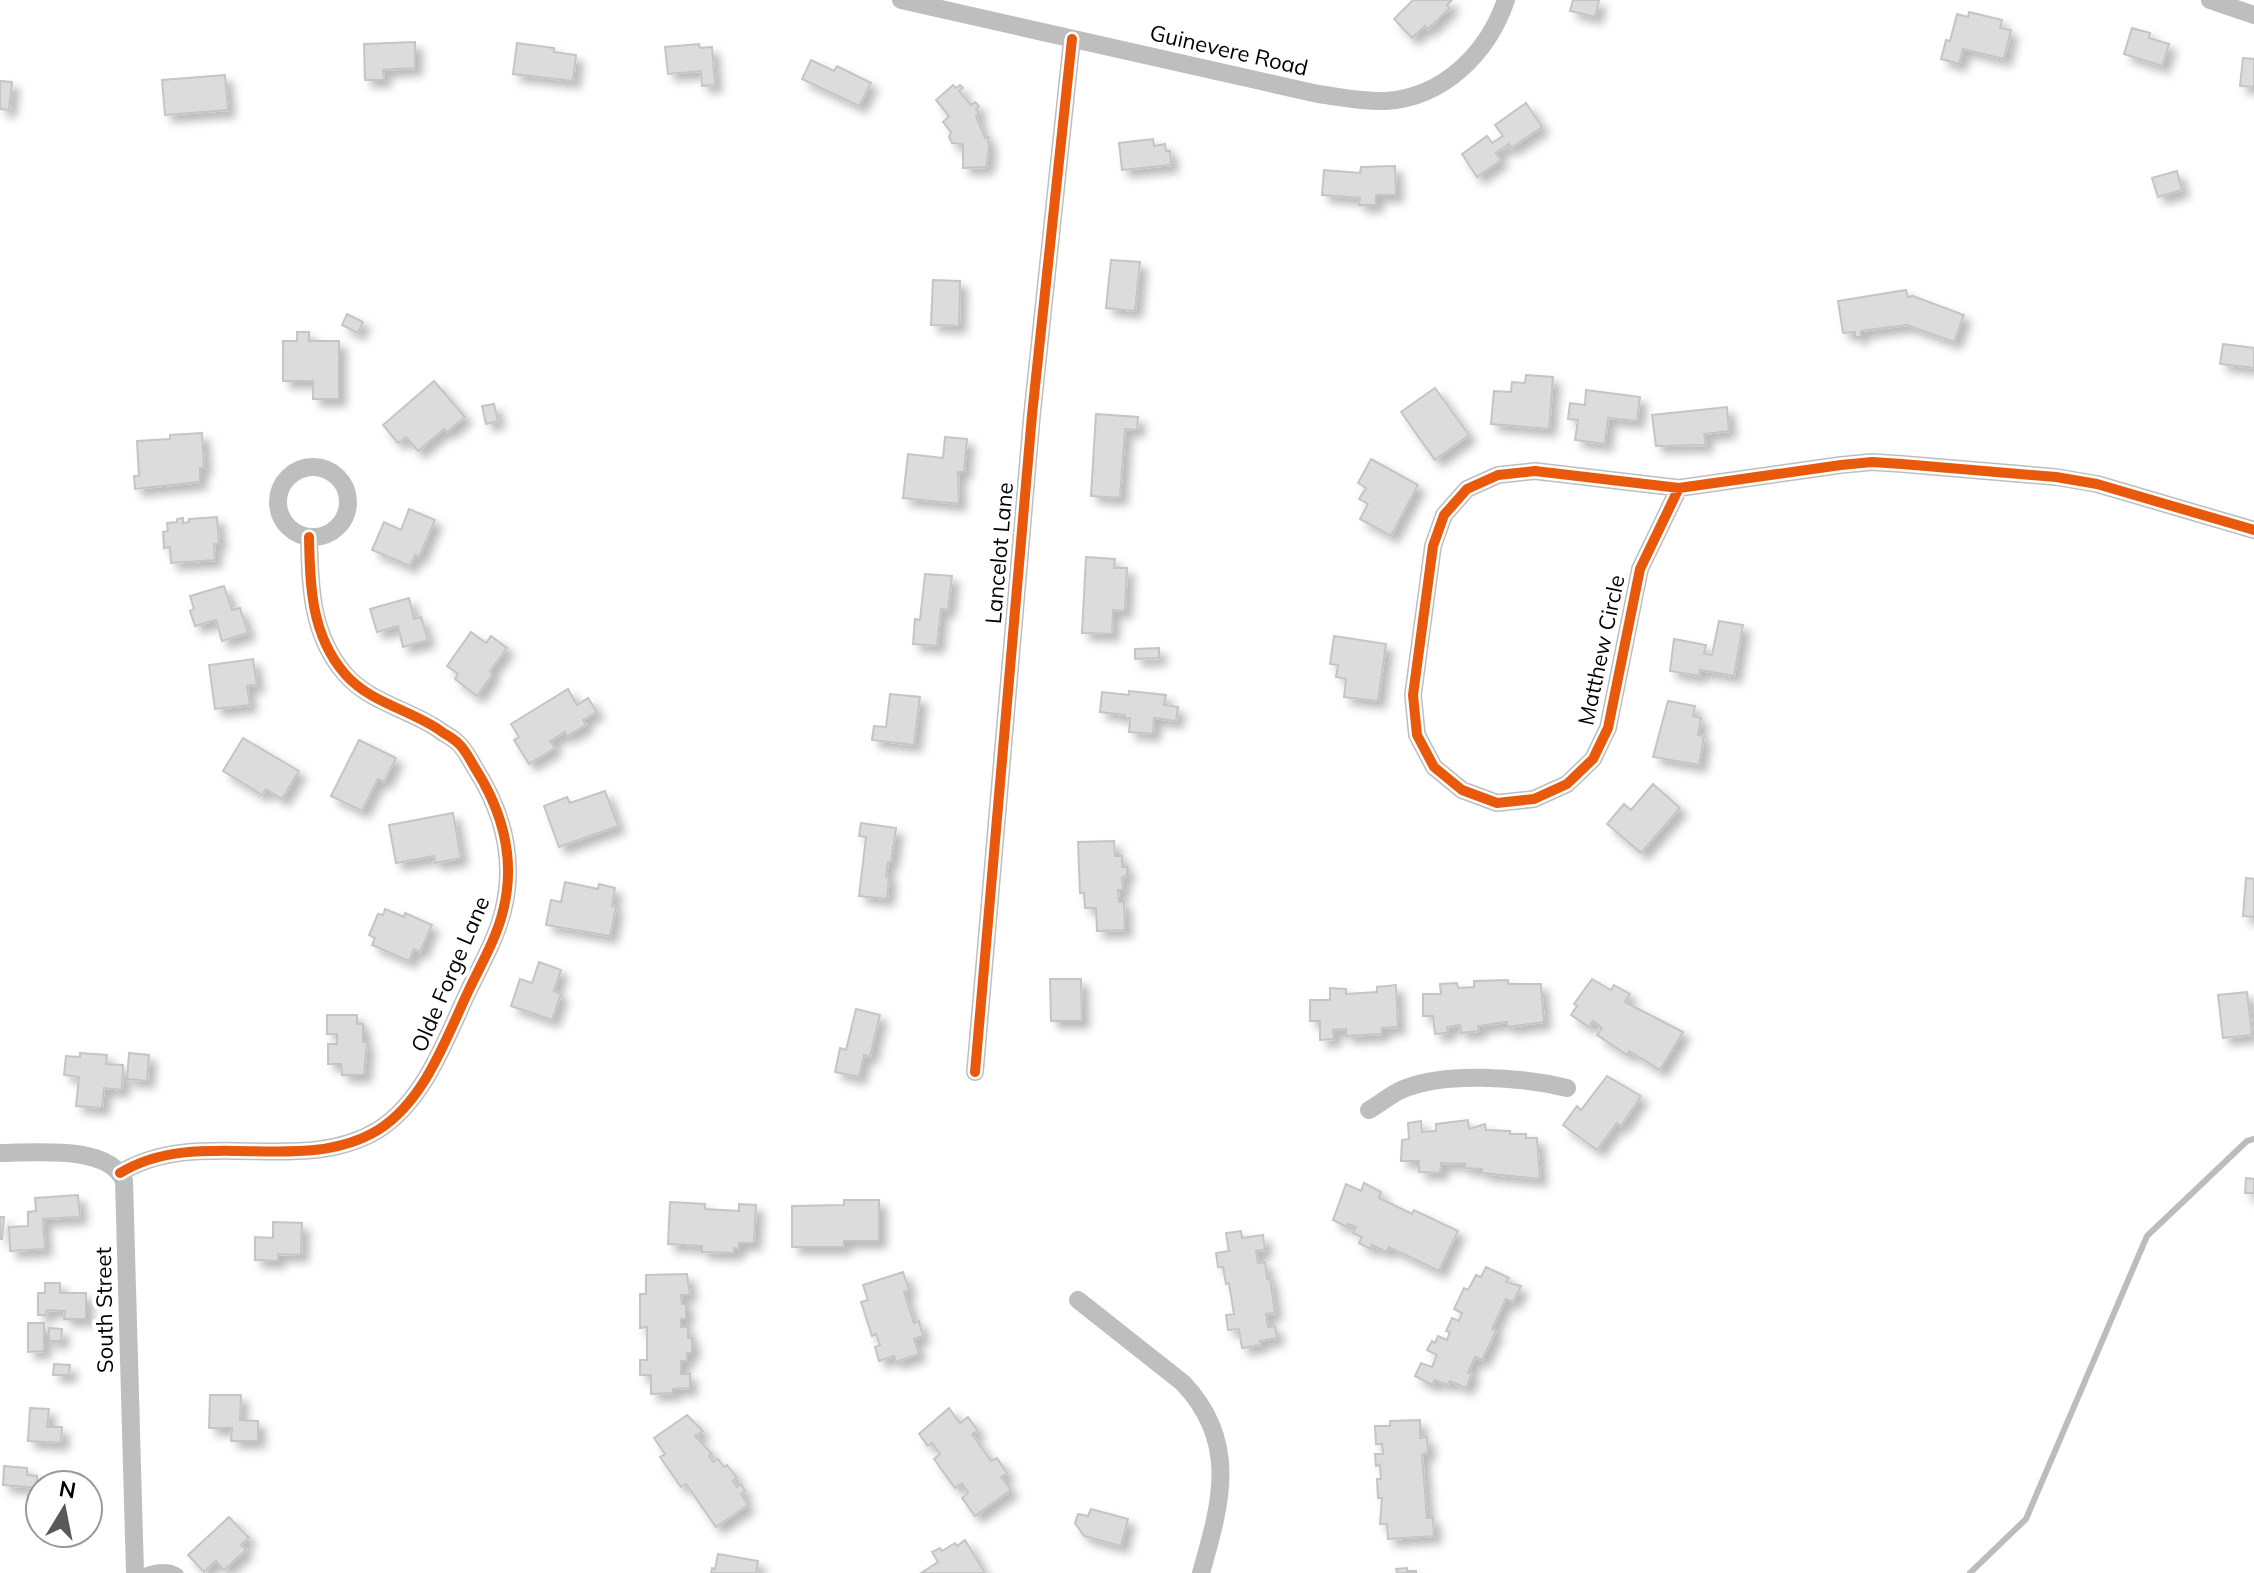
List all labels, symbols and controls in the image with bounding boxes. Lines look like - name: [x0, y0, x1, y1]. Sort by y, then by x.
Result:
- street label: Guinevere Road: [1147, 18, 1311, 82]
- street label: Lancelot Lane: [979, 481, 1019, 625]
- street label: Matthew Circle: [1571, 572, 1631, 728]
- street label: Olde Forge Lane: [405, 892, 495, 1056]
- street label: South Street: [89, 1246, 119, 1373]
- north arrow: [24, 1469, 104, 1549]
- text: N: [57, 1474, 78, 1505]

